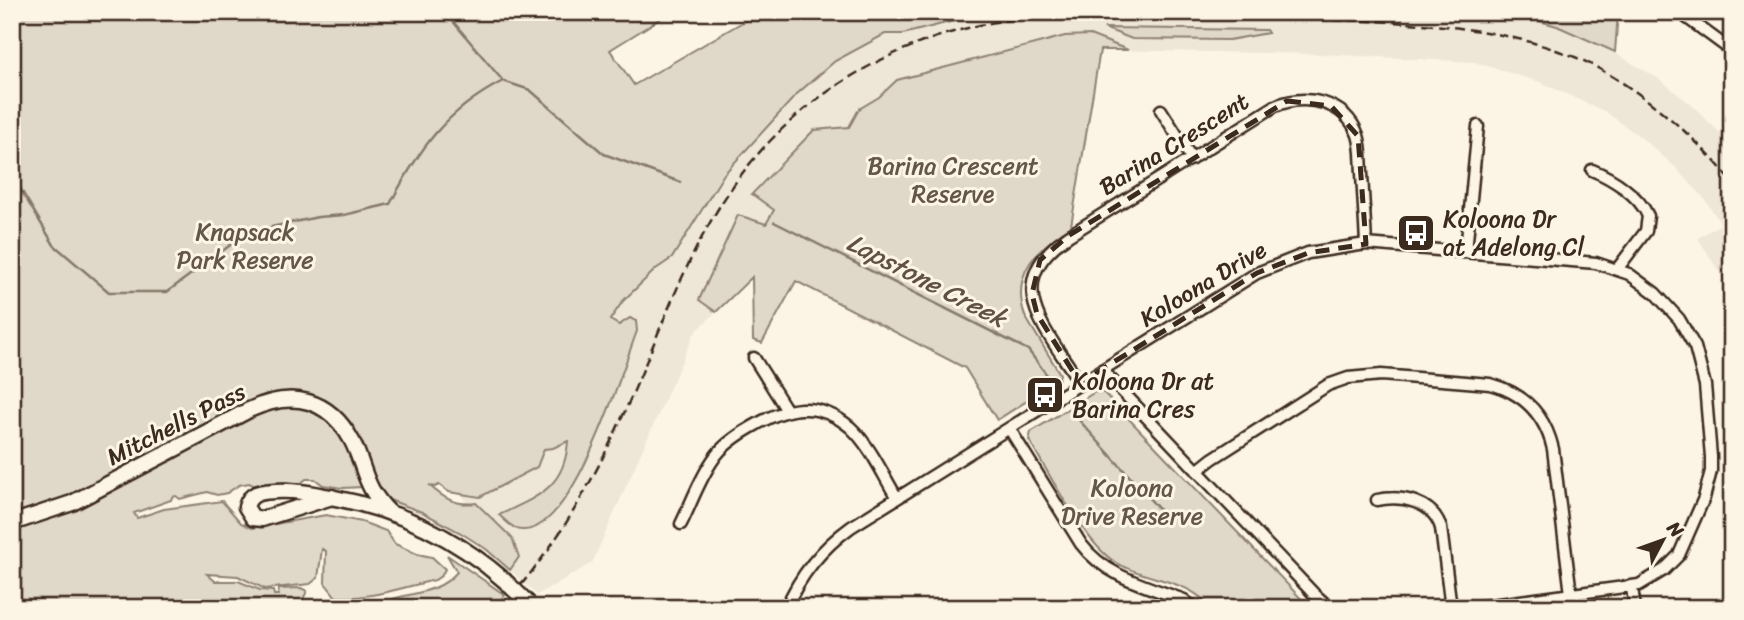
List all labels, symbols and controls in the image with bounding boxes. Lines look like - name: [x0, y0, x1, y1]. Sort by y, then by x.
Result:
- street label: Barina Crescent: [1090, 81, 1258, 207]
- park label: Barina Crescent Reserve: [868, 145, 1038, 215]
- place label: Koloona Dr at Adelong Cl: [1443, 198, 1585, 268]
- park label: Knapsack Park Reserve: [176, 211, 314, 281]
- bus stop icon: Koloona Dr at Adelong Cl: [1395, 212, 1437, 254]
- water label: Lapstone Creek: [839, 220, 1017, 341]
- street label: Koloona Drive: [1131, 229, 1275, 339]
- place label: Koloona Dr at Barina Cres: [1072, 360, 1214, 430]
- street label: Mitchells Pass: [99, 371, 253, 477]
- bus stop icon: Koloona Dr at Barina Cres: [1024, 374, 1066, 416]
- park label: Koloona Drive Reserve: [1061, 467, 1203, 537]
- north arrow: [1628, 504, 1698, 574]
- text: N: [1658, 513, 1693, 546]

